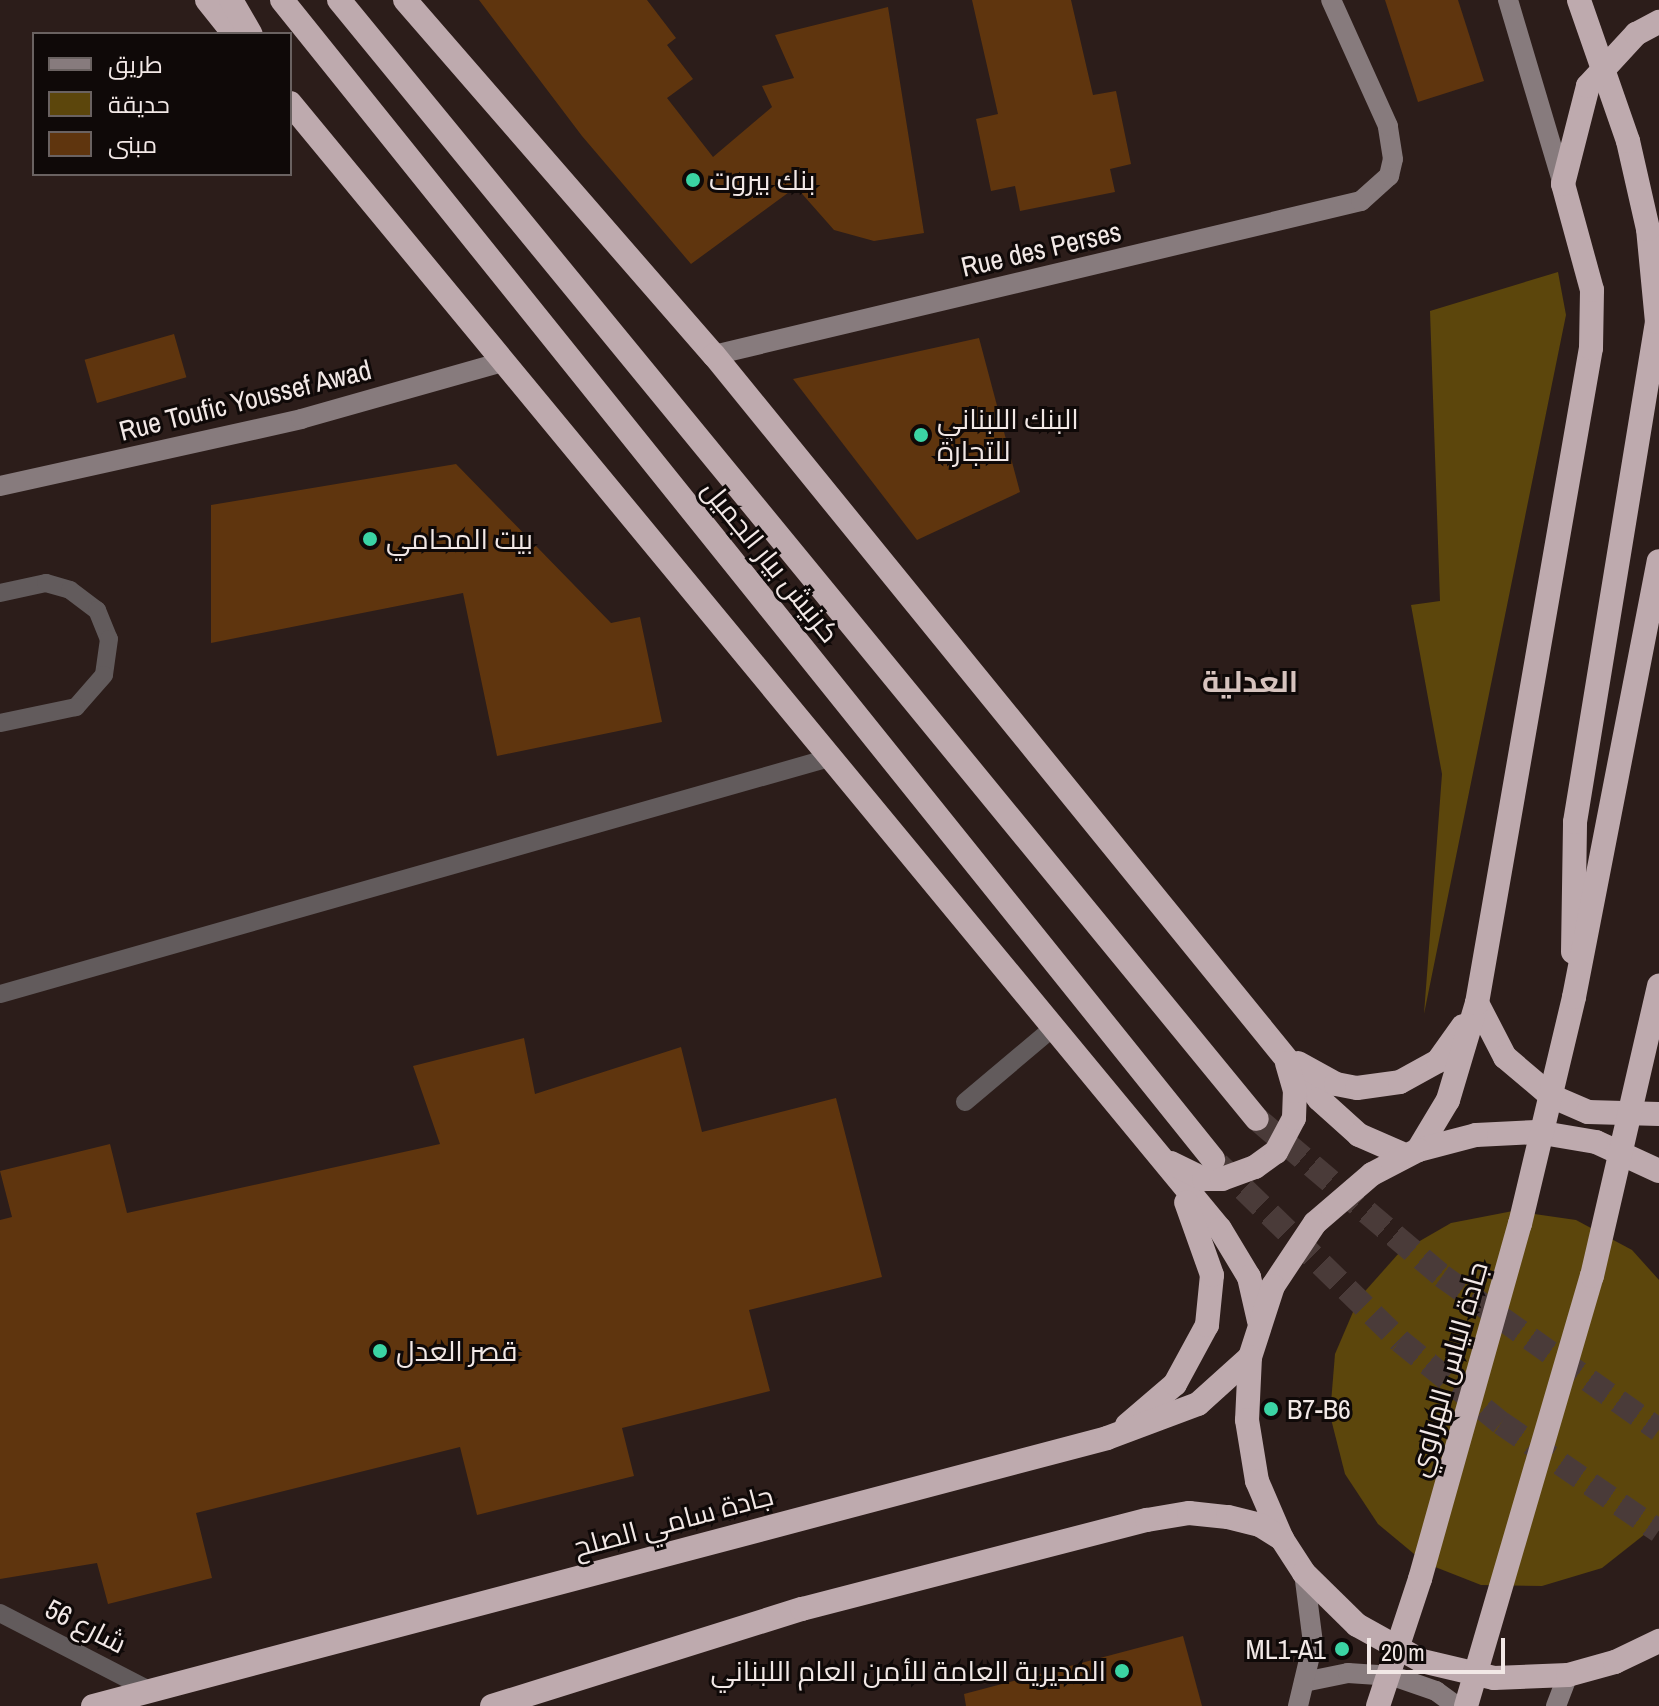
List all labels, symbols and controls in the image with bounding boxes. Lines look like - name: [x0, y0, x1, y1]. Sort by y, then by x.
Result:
- legend: [32, 32, 292, 176]
- text: طريق: [108, 48, 163, 80]
- text: حديقة: [108, 88, 170, 120]
- text: مبنى: [108, 128, 157, 160]
- place label: بنك بيروت: [709, 163, 815, 197]
- marker: بنك بيروت: [684, 171, 702, 189]
- street label: Rue des Perses: [958, 214, 1124, 284]
- street label: Rue Toufic Youssef Awad: [114, 352, 376, 448]
- place label: البنك اللبناني للتجارة: [937, 402, 1079, 468]
- marker: البنك اللبناني للتجارة: [912, 426, 930, 444]
- street label: كرنيش بيار الجميل: [695, 473, 847, 649]
- place label: بيت المحامي: [386, 522, 533, 556]
- marker: بيت المحامي: [361, 530, 379, 548]
- district label: العدلية: [1202, 663, 1298, 699]
- street label: جادة الياس الهراوي: [1401, 1258, 1495, 1480]
- place label: قصر العدل: [396, 1334, 517, 1368]
- marker: قصر العدل: [371, 1342, 389, 1360]
- place label: B7-B6: [1287, 1392, 1351, 1426]
- marker: B7-B6: [1262, 1400, 1280, 1418]
- street label: جادة سامي الصلح: [569, 1478, 777, 1564]
- street label: شارع 56: [40, 1591, 132, 1661]
- scale bar: [1371, 1622, 1509, 1672]
- place label: ML1-A1: [1246, 1632, 1326, 1666]
- text: 20 m: [1381, 1636, 1425, 1668]
- marker: ML1-A1: [1333, 1640, 1351, 1658]
- place label: المديرية العامة للأمن العام اللبناني: [710, 1654, 1106, 1688]
- marker: المديرية العامة للأمن العام اللبناني: [1113, 1662, 1131, 1680]

